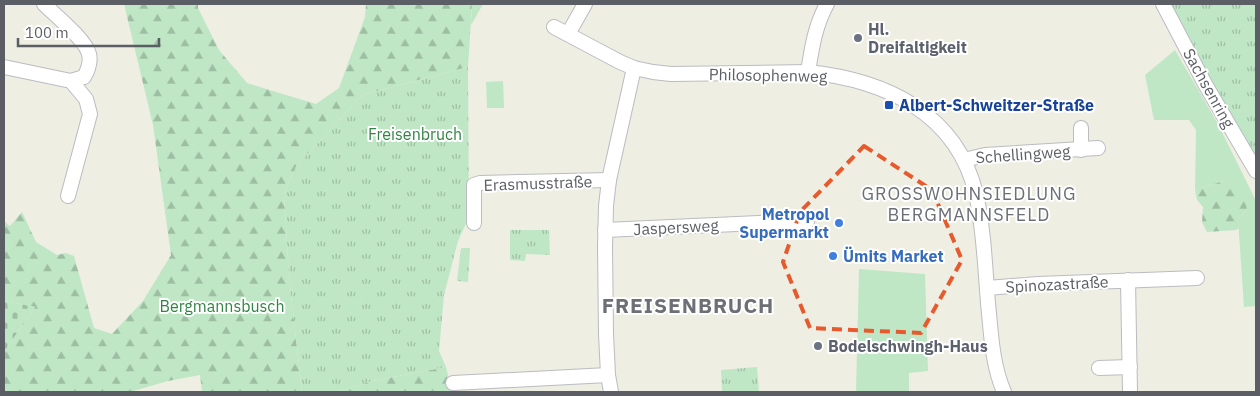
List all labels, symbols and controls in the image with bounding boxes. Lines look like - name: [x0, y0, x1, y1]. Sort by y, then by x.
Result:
- scale bar: [18, 15, 159, 47]
- place label: Hl. Dreifaltigkeit: [868, 19, 967, 57]
- text: 100 m: [25, 23, 69, 42]
- marker: Hl. Dreifaltigkeit: [852, 32, 864, 44]
- street label: Sachsenring: [1179, 45, 1239, 132]
- street label: Philosophenweg: [709, 64, 828, 86]
- place label: Albert-Schweitzer-Straße: [899, 95, 1094, 115]
- marker: Albert-Schweitzer-Straße: [883, 99, 895, 111]
- park label: Freisenbruch: [368, 124, 462, 144]
- street label: Schellingweg: [975, 141, 1072, 167]
- street label: Erasmusstraße: [483, 171, 593, 195]
- district label: GROSSWOHNSIEDLUNG BERGMANNSFELD: [862, 182, 1076, 226]
- place label: Metropol Supermarkt: [739, 204, 829, 242]
- street label: Jaspersweg: [633, 215, 720, 239]
- marker: Metropol Supermarkt: [833, 217, 845, 229]
- place label: Ümits Market: [843, 246, 944, 266]
- marker: Ümits Market: [827, 250, 839, 262]
- street label: Spinozastraße: [1005, 271, 1109, 297]
- district label: FREISENBRUCH: [602, 291, 774, 319]
- park label: Bergmannsbusch: [160, 296, 284, 316]
- place label: Bodelschwingh-Haus: [828, 336, 988, 356]
- marker: Bodelschwingh-Haus: [812, 340, 824, 352]

